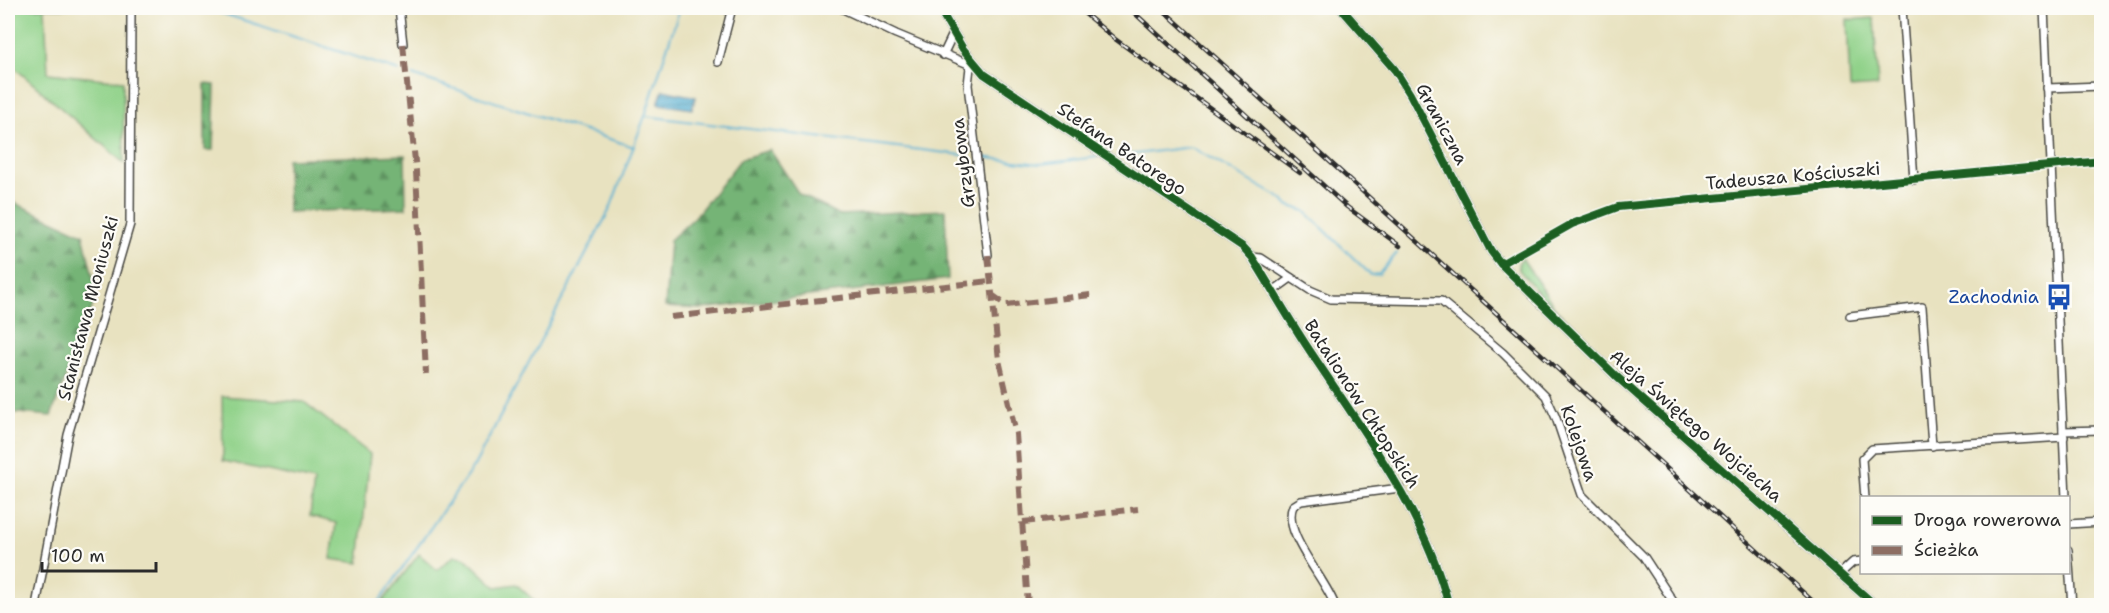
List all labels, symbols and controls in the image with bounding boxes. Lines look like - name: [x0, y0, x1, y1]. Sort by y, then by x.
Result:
- street label: Graniczna: [1410, 79, 1474, 169]
- street label: Stefana Batorego: [1053, 97, 1191, 201]
- street label: Grzybowa: [946, 117, 980, 209]
- street label: Tadeusza Kościuszki: [1705, 156, 1881, 196]
- street label: Stanisława Moniuszki: [52, 213, 124, 403]
- bus stop icon: Zachodnia: [2044, 282, 2074, 312]
- place label: Zachodnia: [1949, 285, 2039, 309]
- street label: Batalionów Chłopskich: [1298, 315, 1426, 493]
- street label: Aleja Świętego Wojciecha: [1605, 344, 1787, 508]
- street label: Kolejowa: [1555, 402, 1603, 484]
- legend: [1860, 496, 2070, 574]
- text: Droga rowerowa: [1914, 508, 2061, 532]
- scale bar: [42, 535, 156, 573]
- text: Ścieżka: [1914, 538, 1978, 562]
- text: 100 m: [51, 544, 105, 568]

